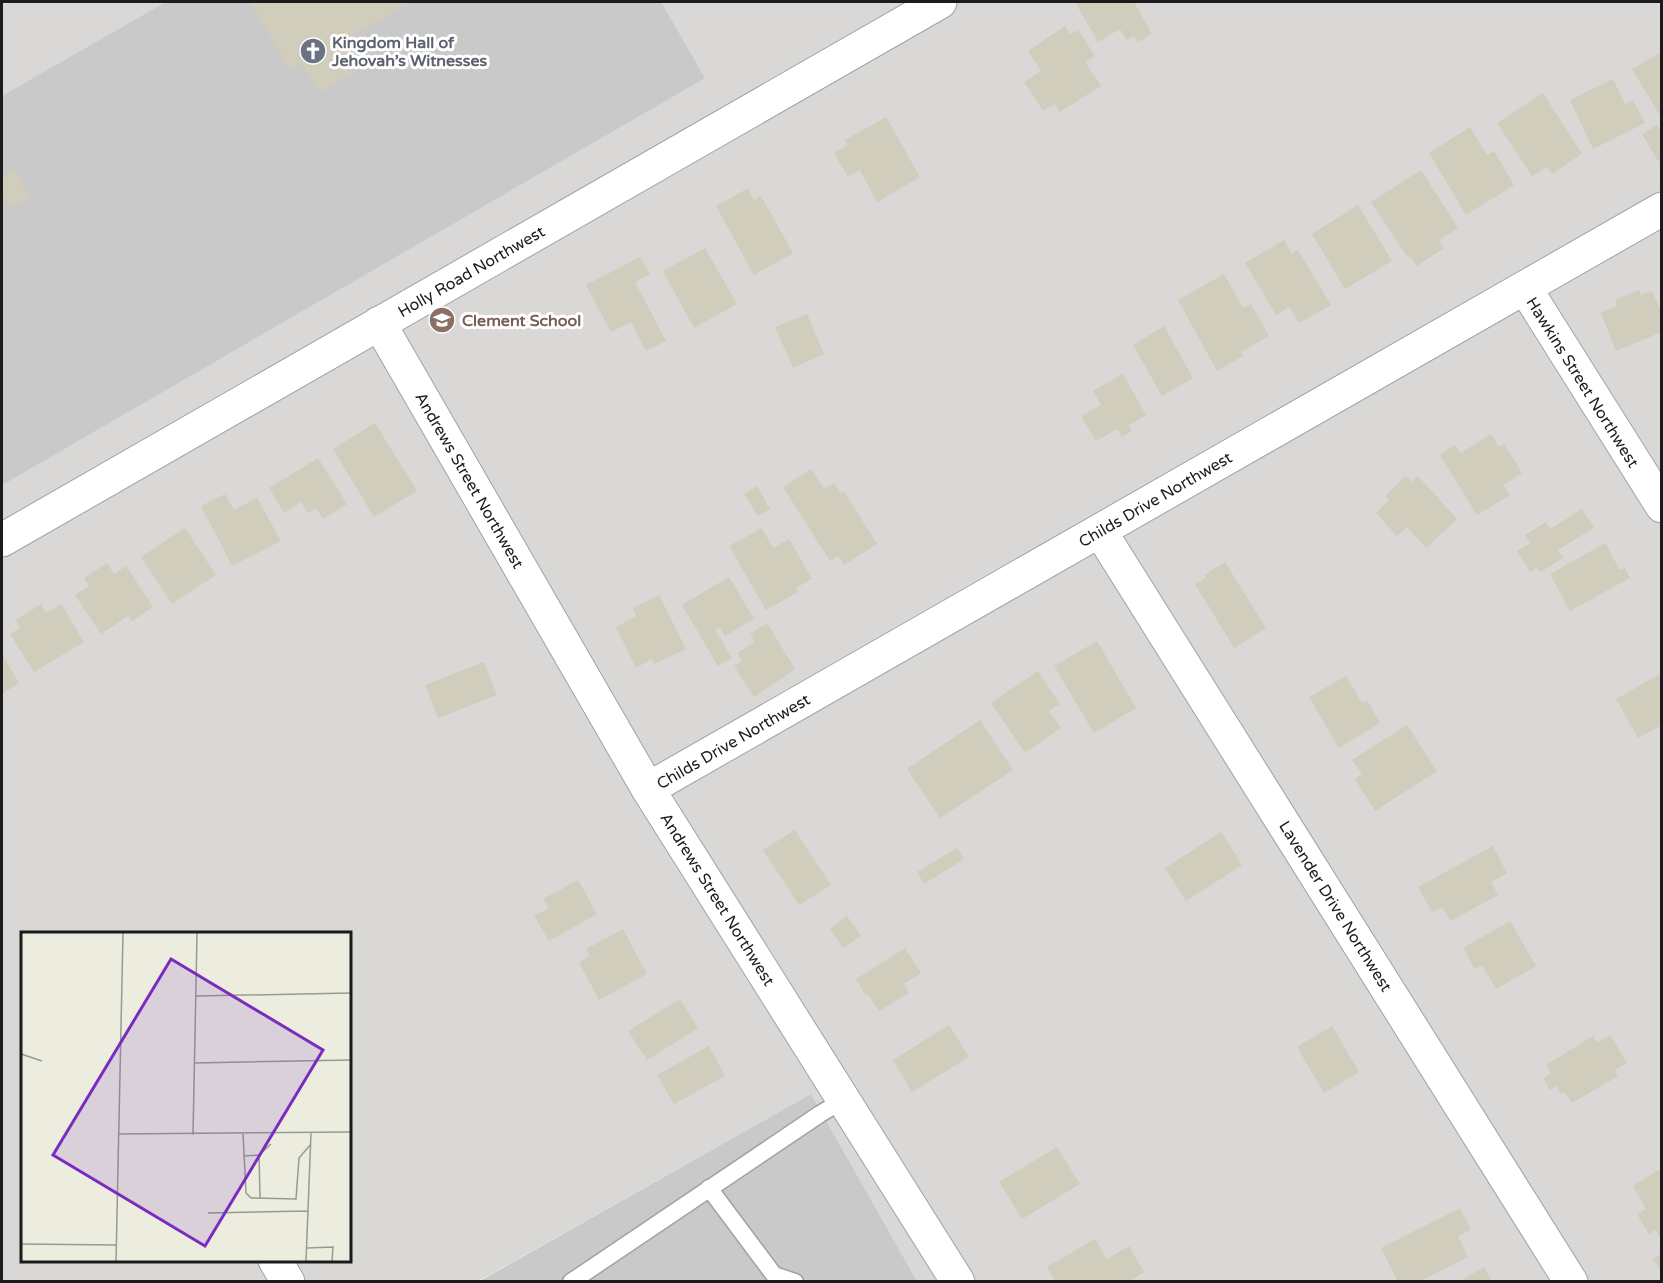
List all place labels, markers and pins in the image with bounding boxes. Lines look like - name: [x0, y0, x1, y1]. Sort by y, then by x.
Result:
- place label: Kingdom Hall of Jehovah’s Witnesses: [331, 33, 487, 71]
- church icon: Kingdom Hall of Jehovah’s Witnesses: [298, 36, 328, 66]
- school or university icon: Clement School: [427, 305, 457, 335]
- place label: Clement School: [462, 311, 581, 331]

